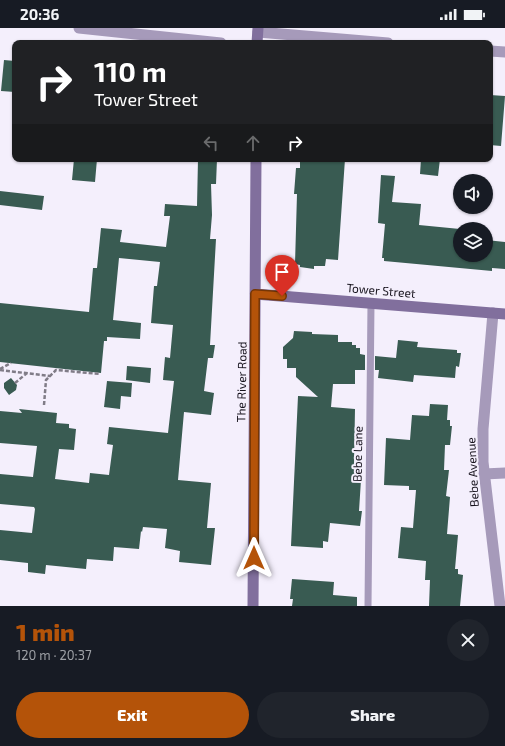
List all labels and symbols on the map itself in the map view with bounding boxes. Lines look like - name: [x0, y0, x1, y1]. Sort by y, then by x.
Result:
- pin: [265, 255, 299, 296]
- street label: Tower Street: [346, 280, 417, 300]
- street label: The River Road: [233, 341, 249, 423]
- street label: Bebe Lane: [350, 426, 364, 482]
- street label: Bebe Avenue: [463, 437, 481, 507]
- position arrow: [233, 537, 275, 579]

